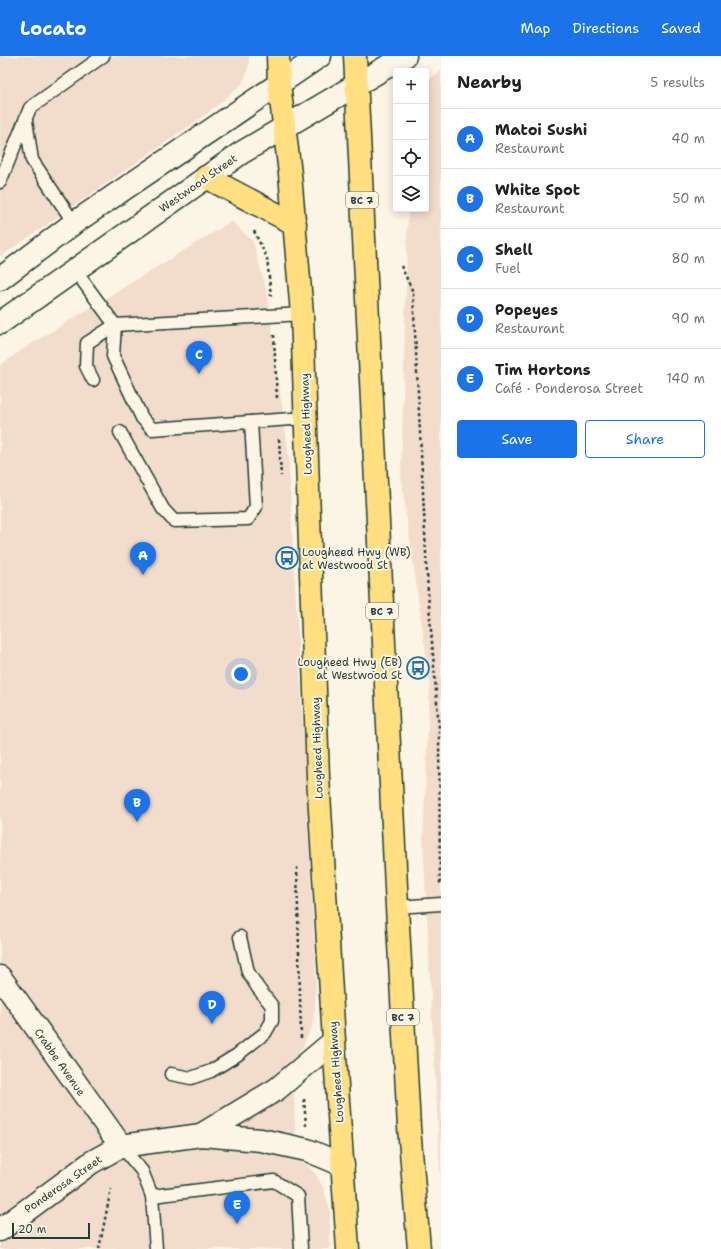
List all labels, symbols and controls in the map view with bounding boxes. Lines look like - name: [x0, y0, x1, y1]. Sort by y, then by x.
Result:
- text: Locato: [20, 16, 87, 41]
- text: Map: [521, 19, 551, 37]
- text: Directions: [573, 19, 639, 37]
- text: Saved: [661, 19, 701, 37]
- map controls: [393, 68, 429, 212]
- button: +: [393, 68, 429, 104]
- text: Nearby: [457, 71, 522, 93]
- text: 5 results: [650, 74, 705, 91]
- button: −: [393, 104, 429, 140]
- text: Matoi Sushi: [495, 120, 587, 140]
- text: A: [465, 130, 475, 147]
- text: 40 m: [671, 130, 705, 147]
- button: locate: [393, 140, 429, 176]
- text: Restaurant: [495, 140, 565, 157]
- street label: Westwood Street: [156, 151, 240, 216]
- button: layers: [393, 176, 429, 212]
- text: White Spot: [495, 180, 580, 200]
- text: B: [466, 190, 474, 207]
- text: 50 m: [672, 190, 705, 207]
- road number: BC 7: [346, 192, 378, 208]
- text: Restaurant: [495, 200, 565, 217]
- text: Shell: [495, 240, 533, 260]
- text: C: [466, 250, 474, 267]
- text: 80 m: [671, 250, 705, 267]
- text: Fuel: [495, 260, 520, 277]
- text: Popeyes: [495, 300, 558, 320]
- text: D: [465, 310, 475, 327]
- text: 90 m: [671, 310, 705, 327]
- text: Restaurant: [495, 320, 565, 337]
- pin: C: [186, 341, 212, 374]
- text: Tim Hortons: [495, 360, 591, 380]
- text: E: [466, 370, 474, 387]
- text: 140 m: [666, 370, 705, 387]
- street label: Lougheed Highway: [297, 373, 316, 475]
- text: Café · Ponderosa Street: [495, 380, 643, 397]
- button: Save: [457, 420, 577, 458]
- button: Share: [585, 420, 705, 458]
- pin: A: [130, 542, 156, 575]
- bus stop icon: Lougheed Hwy (WB) at Westwood St: [274, 545, 300, 571]
- place label: Lougheed Hwy (WB) at Westwood St: [302, 545, 411, 573]
- road number: BC 7: [366, 603, 398, 619]
- place label: Lougheed Hwy (EB) at Westwood St: [297, 655, 402, 683]
- bus stop icon: Lougheed Hwy (EB) at Westwood St: [405, 655, 431, 681]
- your location: [231, 664, 251, 684]
- street label: Lougheed Highway: [308, 697, 327, 799]
- pin: B: [124, 789, 150, 822]
- pin: D: [199, 991, 225, 1024]
- road number: BC 7: [387, 1009, 419, 1025]
- street label: Lougheed Highway: [325, 1021, 348, 1123]
- street label: Crabbe Avenue: [31, 1026, 88, 1099]
- street label: Ponderosa Street: [21, 1152, 105, 1217]
- pin: E: [224, 1191, 250, 1224]
- scale bar: [12, 1221, 90, 1240]
- text: 20 m: [18, 1222, 46, 1237]

